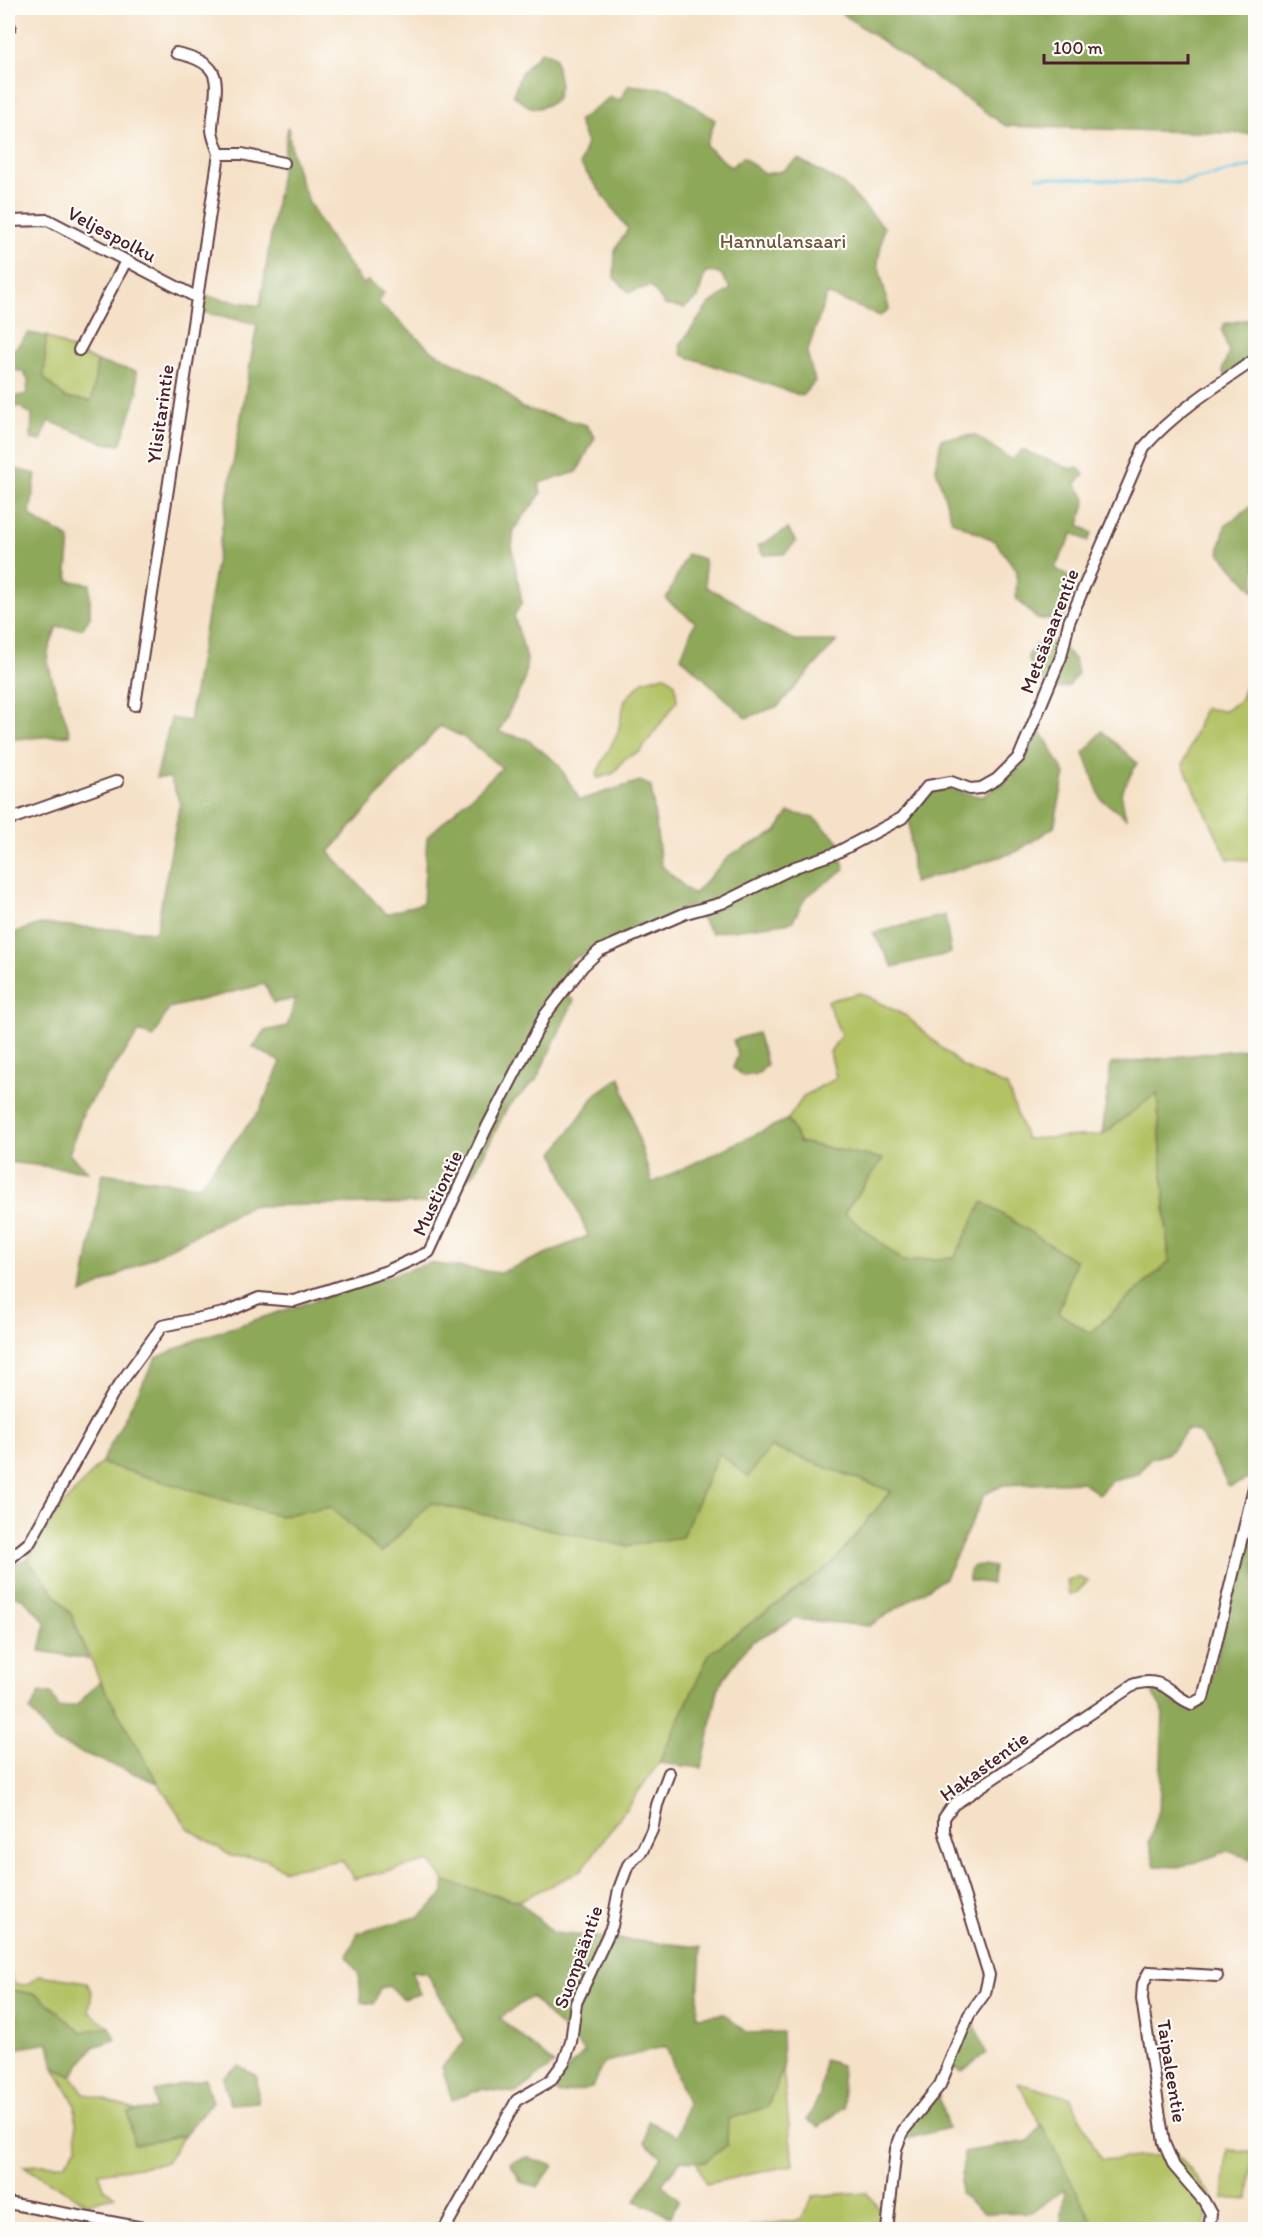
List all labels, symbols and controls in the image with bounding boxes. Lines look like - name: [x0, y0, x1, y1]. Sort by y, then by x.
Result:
- scale bar: [1044, 27, 1188, 65]
- text: 100 m: [1053, 37, 1103, 59]
- street label: Veljespolku: [63, 201, 161, 267]
- park label: Hannulansaari: [720, 229, 846, 253]
- street label: Ylisitarintie: [141, 363, 179, 465]
- street label: Metsäsaarentie: [1014, 565, 1084, 697]
- street label: Mustiontie: [407, 1146, 467, 1240]
- street label: Hakastentie: [935, 1726, 1033, 1806]
- street label: Suonpääntie: [548, 1902, 608, 2012]
- street label: Taipaleentie: [1152, 2018, 1192, 2124]

